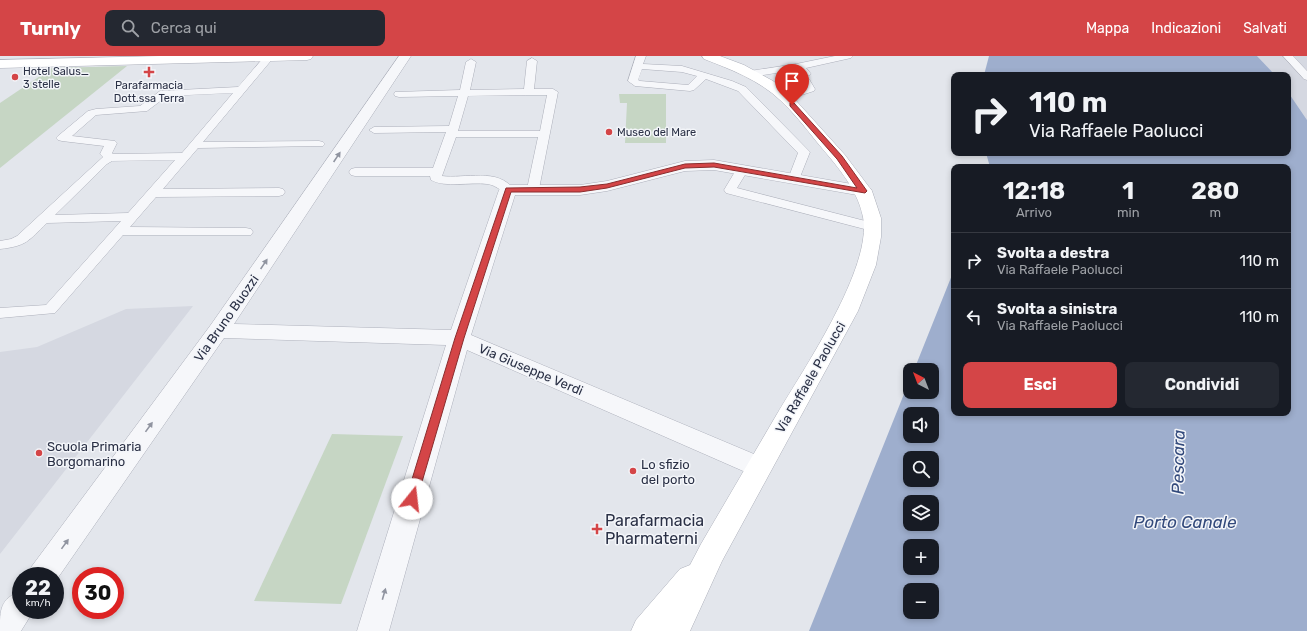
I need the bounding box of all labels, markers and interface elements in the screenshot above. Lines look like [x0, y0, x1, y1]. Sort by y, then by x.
search box [105, 10, 385, 46]
text: Turnly [20, 17, 81, 40]
icon: search [119, 17, 141, 39]
text: Cerca qui [151, 19, 217, 37]
text: Mappa [1086, 20, 1129, 37]
text: Indicazioni [1151, 20, 1221, 37]
text: Salvati [1243, 20, 1287, 37]
pin [775, 64, 809, 105]
place label: Hotel Salus_ 3 stelle [23, 65, 89, 91]
marker: Parafarmacia Dott.ssa Terra [144, 67, 154, 77]
icon: arrive [781, 70, 803, 92]
marker: Hotel Salus_ 3 stelle [10, 72, 20, 82]
place label: Parafarmacia Dott.ssa Terra [114, 79, 184, 105]
text: 110 m [1029, 86, 1107, 119]
icon: right [963, 88, 1015, 140]
text: Via Raffaele Paolucci [1029, 120, 1203, 142]
place label: Museo del Mare [617, 126, 696, 139]
marker: Museo del Mare [604, 127, 614, 137]
one-way arrow [333, 151, 341, 162]
text: 12:18 [1003, 177, 1065, 205]
text: 1 [1122, 177, 1134, 205]
text: 280 [1191, 177, 1239, 205]
text: Arrivo [1016, 205, 1052, 220]
text: min [1117, 205, 1140, 220]
text: m [1209, 205, 1221, 220]
text: Svolta a destra [997, 244, 1109, 262]
icon: right [963, 250, 985, 272]
text: 110 m [1240, 252, 1279, 270]
one-way arrow [260, 258, 267, 270]
text: Via Raffaele Paolucci [997, 262, 1123, 277]
street label: Via Bruno Buozzi [191, 272, 262, 364]
text: Svolta a sinistra [997, 300, 1117, 318]
icon: left [963, 306, 985, 328]
text: 110 m [1240, 308, 1279, 326]
text: Via Raffaele Paolucci [997, 318, 1123, 333]
street label: Via Raffaele Paolucci [772, 319, 848, 436]
street label: Via Giuseppe Verdi [476, 341, 585, 398]
button: Esci [963, 362, 1117, 408]
button: Condividi [1125, 362, 1279, 408]
north arrow [903, 363, 939, 399]
map controls [903, 363, 939, 619]
button: sound [903, 407, 939, 443]
one-way arrow [145, 422, 153, 433]
water label: Pescara [1167, 429, 1189, 495]
place label: Scuola Primaria Borgomarino [47, 439, 142, 470]
marker: Scuola Primaria Borgomarino [34, 448, 44, 458]
button: search [903, 451, 939, 487]
place label: Lo sfizio del porto [641, 457, 695, 487]
marker: Lo sfizio del porto [628, 466, 638, 476]
position arrow [391, 478, 433, 520]
button: layers [903, 495, 939, 531]
place label: Parafarmacia Pharmaterni [605, 511, 704, 548]
water label: Porto Canale [1134, 512, 1237, 532]
marker: Parafarmacia Pharmaterni [592, 524, 602, 534]
one-way arrow [61, 539, 69, 550]
button: + [903, 539, 939, 575]
speed limit sign: 30 [72, 567, 124, 619]
text: 22 [25, 576, 51, 600]
button: − [903, 583, 939, 619]
one-way arrow [381, 587, 387, 599]
text: km/h [26, 597, 50, 609]

